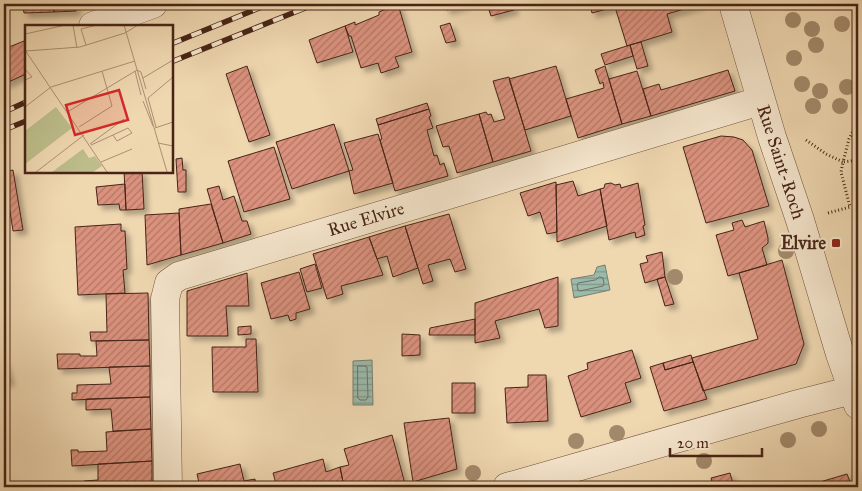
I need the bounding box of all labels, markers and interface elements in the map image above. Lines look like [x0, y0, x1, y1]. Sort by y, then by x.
inset map [25, 25, 172, 172]
street label: Rue Saint-Roch [752, 102, 810, 222]
street label: Rue Elvire [325, 197, 407, 241]
place label: Elvire [781, 232, 826, 254]
marker: Elvire [830, 237, 842, 249]
scale bar [670, 426, 762, 458]
text: 20 m [677, 434, 709, 452]

